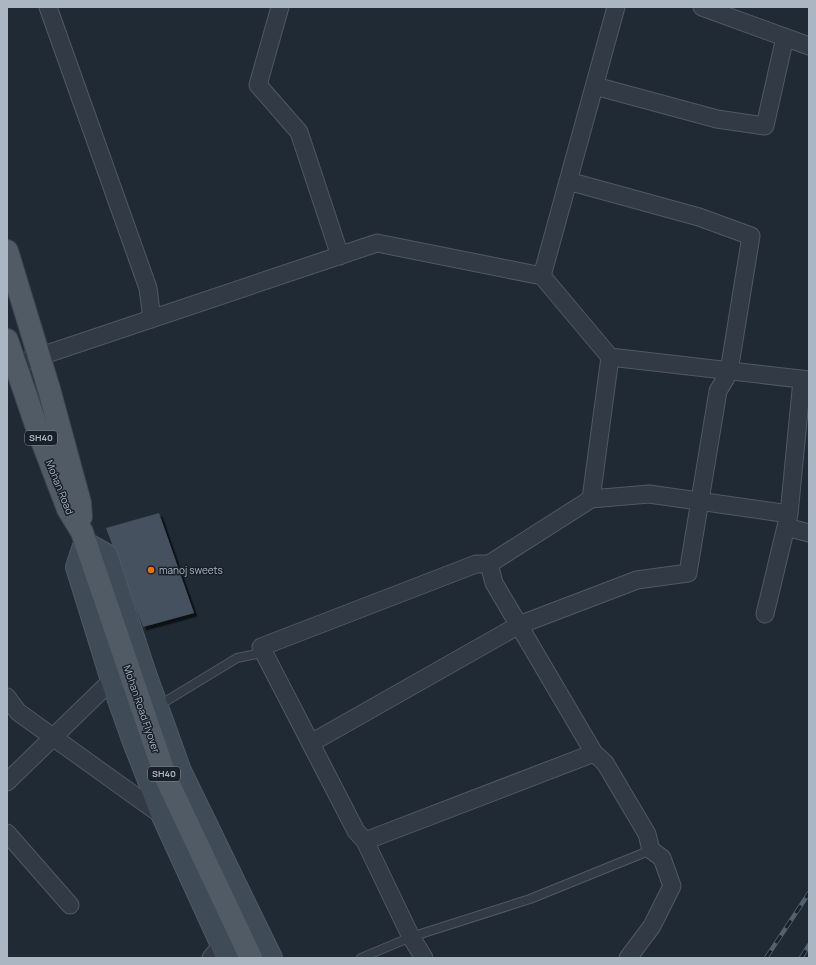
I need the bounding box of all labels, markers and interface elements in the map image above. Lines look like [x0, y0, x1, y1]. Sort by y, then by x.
road number: SH40 [25, 431, 57, 445]
street label: Mohan Road [43, 458, 77, 516]
place label: manoj sweets [159, 563, 223, 577]
marker: manoj sweets [146, 565, 156, 575]
street label: Mohan Road Flyover [120, 663, 164, 755]
road number: SH40 [148, 767, 180, 781]

